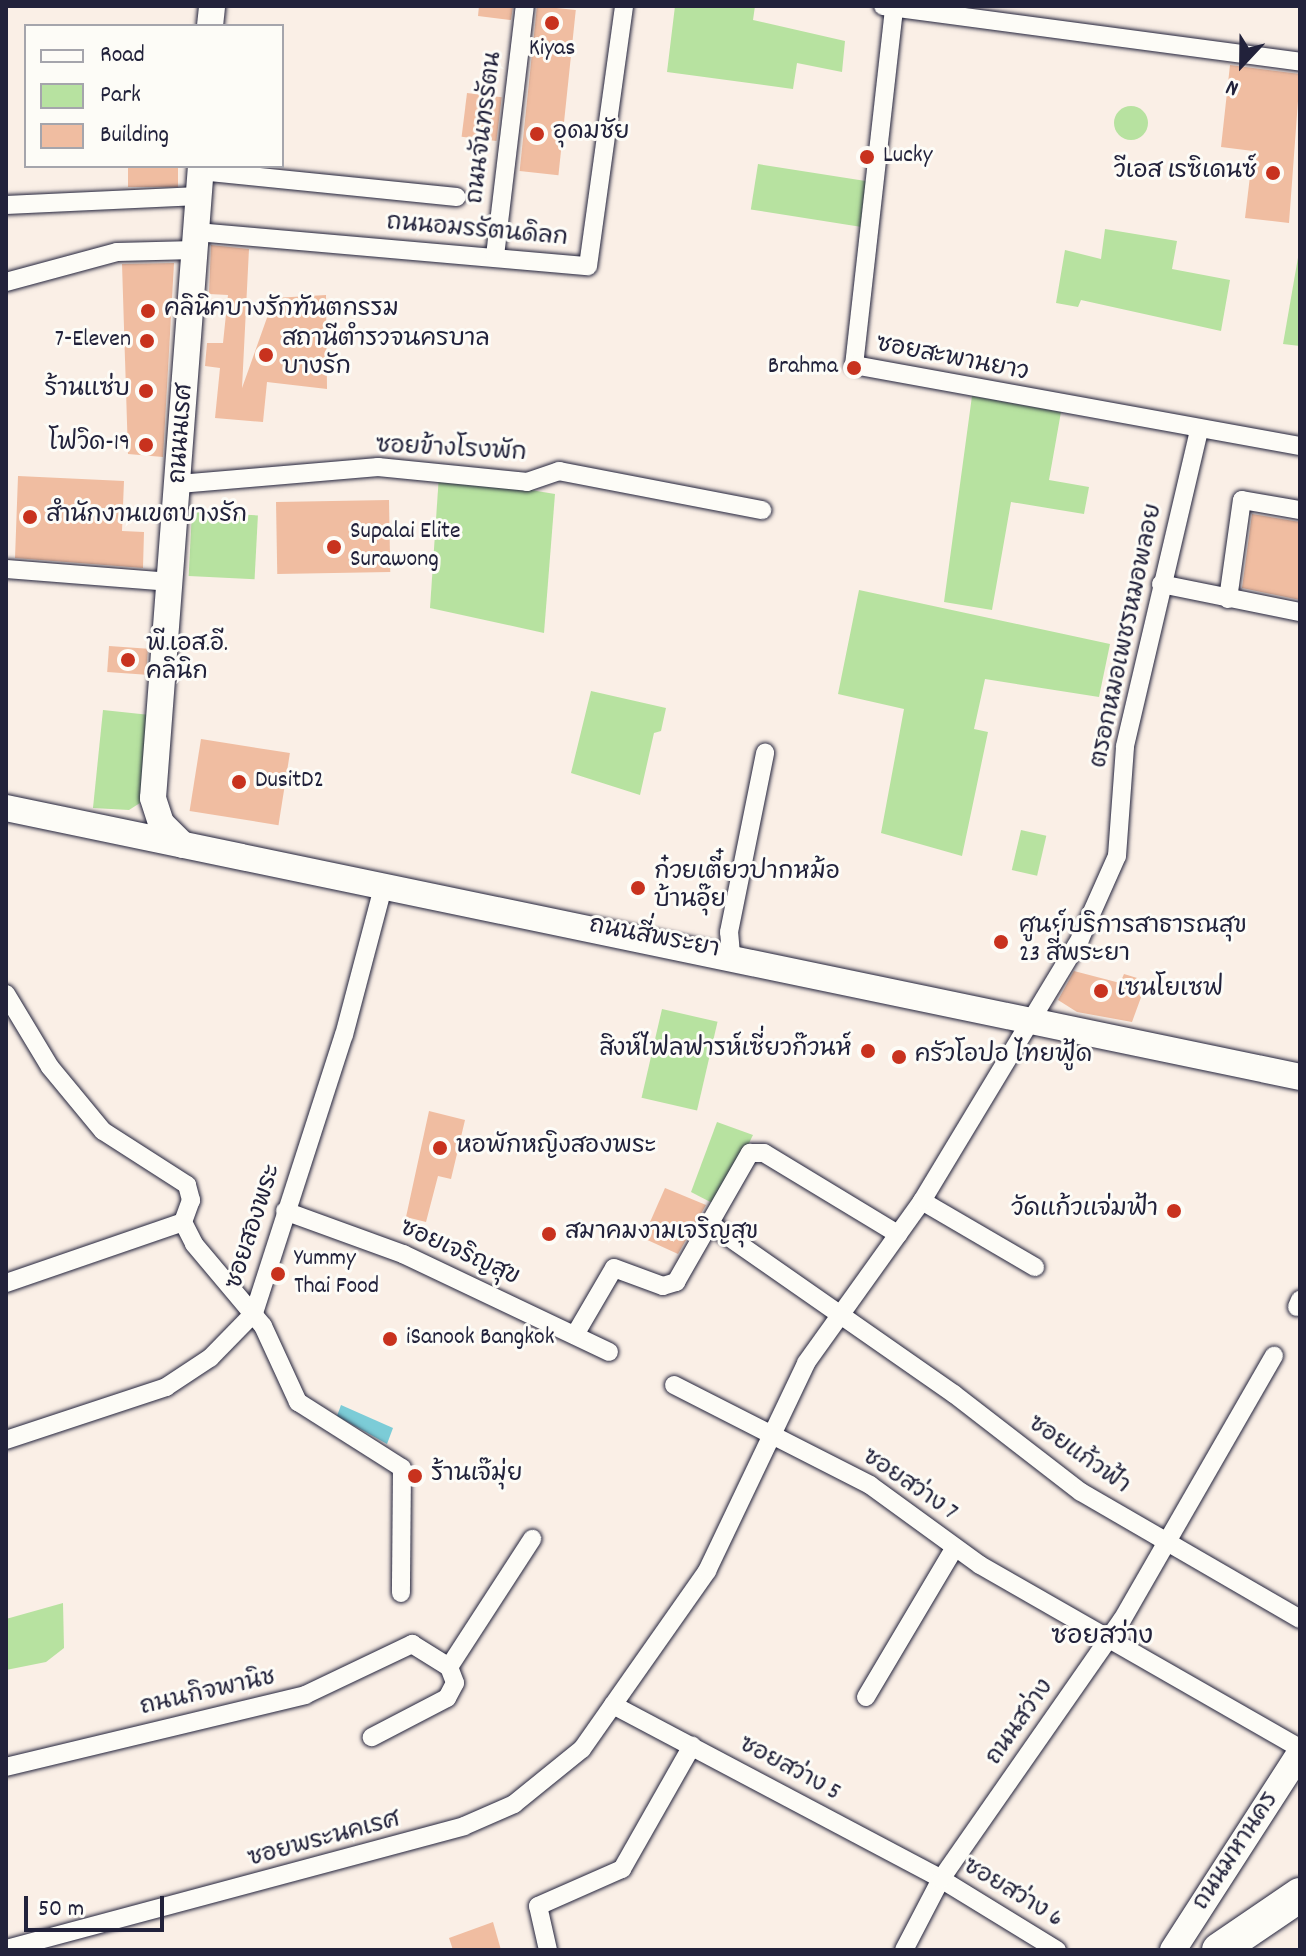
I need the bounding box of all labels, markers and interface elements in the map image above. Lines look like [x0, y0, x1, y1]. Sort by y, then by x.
marker: Kiyas [543, 14, 561, 32]
legend [24, 24, 284, 168]
north arrow [1202, 24, 1282, 104]
place label: Kiyas [529, 36, 575, 64]
text: Road [100, 39, 145, 73]
street label: ถนนจันทรรัตน [462, 50, 510, 206]
text: N [1222, 70, 1244, 103]
text: Park [100, 79, 141, 113]
text: Building [100, 119, 169, 153]
place label: อุดมชัย [553, 120, 630, 148]
marker: อุดมชัย [528, 125, 546, 143]
place label: Lucky [883, 143, 932, 171]
marker: Lucky [858, 148, 876, 166]
place label: วีเอส เรซิเดนซ์ [1114, 159, 1257, 187]
marker: วีเอส เรซิเดนซ์ [1264, 164, 1282, 182]
street label: ถนนอมรรัตนดิลก [385, 210, 569, 254]
place label: คลินิคบางรักทันตกรรม [164, 297, 399, 325]
marker: คลินิคบางรักทันตกรรม [139, 302, 157, 320]
place label: 7-Eleven [55, 327, 131, 355]
place label: สถานีตำรวจนครบาล บางรัก [282, 327, 490, 383]
street label: ซอยสะพานยาว [873, 331, 1031, 389]
marker: 7-Eleven [138, 332, 156, 350]
marker: สถานีตำรวจนครบาล บางรัก [257, 346, 275, 364]
place label: Brahma [768, 354, 838, 382]
marker: Brahma [845, 359, 863, 377]
place label: ร้านแซ่บ [45, 377, 130, 405]
marker: ร้านแซ่บ [137, 382, 155, 400]
street label: ถนนนเรศ [165, 383, 201, 485]
place label: โฟวิด-19 [48, 431, 130, 459]
street label: ซอยข้างโรงพัก [375, 433, 527, 469]
marker: โฟวิด-19 [137, 436, 155, 454]
street label: ตรอกหมอเพชรหมอพลอย [1086, 501, 1170, 771]
place label: สำนักงานเขตบางรัก [46, 503, 247, 531]
marker: สำนักงานเขตบางรัก [21, 508, 39, 526]
place label: Supalai Elite Surawong [350, 519, 461, 575]
marker: Supalai Elite Surawong [325, 538, 343, 556]
place label: พี.เอส.อี. คลินิก [146, 632, 228, 688]
marker: พี.เอส.อี. คลินิก [117, 649, 139, 671]
place label: DusitD2 [255, 768, 324, 796]
marker: DusitD2 [230, 773, 248, 791]
place label: ก๋วยเตี๋ยวปากหม้อ บ้านอุ๊ย [654, 860, 840, 916]
marker: ก๋วยเตี๋ยวปากหม้อ บ้านอุ๊ย [629, 879, 647, 897]
street label: ถนนสี่พระยา [586, 912, 722, 966]
place label: ศูนย์บริการสาธารณสุข 23 สี่พระยา [1019, 914, 1247, 970]
marker: ศูนย์บริการสาธารณสุข 23 สี่พระยา [990, 931, 1012, 953]
place label: เซนโยเซฟ [1117, 977, 1223, 1005]
marker: เซนโยเซฟ [1092, 982, 1110, 1000]
place label: สิงห์ไฟลฟารห์เซี่ยวก๊วนห์ [599, 1037, 852, 1065]
marker: สิงห์ไฟลฟารห์เซี่ยวก๊วนห์ [859, 1042, 877, 1060]
place label: ครัวโอปอ ไทยฟู้ด [915, 1043, 1092, 1071]
marker: ครัวโอปอ ไทยฟู้ด [890, 1048, 908, 1066]
place label: หอพักหญิงสองพระ [456, 1134, 656, 1162]
marker: หอพักหญิงสองพระ [431, 1139, 449, 1157]
street label: ซอยสองพระ [221, 1161, 289, 1293]
place label: วัดแก้วแจ่มฟ้า [1011, 1197, 1158, 1225]
marker: วัดแก้วแจ่มฟ้า [1165, 1202, 1183, 1220]
street label: ซอยเจริญสุข [395, 1215, 523, 1293]
place label: สมาคมงามเจริญสุข [565, 1220, 758, 1248]
marker: สมาคมงามเจริญสุข [540, 1225, 558, 1243]
place label: Yummy Thai Food [294, 1246, 379, 1302]
marker: Yummy Thai Food [269, 1265, 287, 1283]
place label: iSanook Bangkok [406, 1325, 555, 1353]
marker: iSanook Bangkok [381, 1330, 399, 1348]
street label: ซอยแก้วฟ้า [1021, 1410, 1135, 1502]
street label: ซอยสว่าง 7 [856, 1444, 962, 1528]
place label: ร้านเจ๊มุ่ย [431, 1462, 523, 1490]
marker: ร้านเจ๊มุ่ย [406, 1467, 424, 1485]
district label: ซอยสว่าง [1051, 1622, 1153, 1654]
street label: ถนนกิจพานิช [138, 1664, 278, 1724]
street label: ถนนสว่าง [981, 1675, 1061, 1771]
street label: ซอยสว่าง 5 [733, 1731, 845, 1809]
street label: ถนนมหานคร [1188, 1787, 1286, 1917]
street label: ซอยพระนคเรศ [245, 1807, 403, 1875]
street label: ซอยสว่าง 6 [957, 1853, 1067, 1935]
scale bar [28, 1880, 168, 1930]
text: 50 m [38, 1893, 84, 1927]

